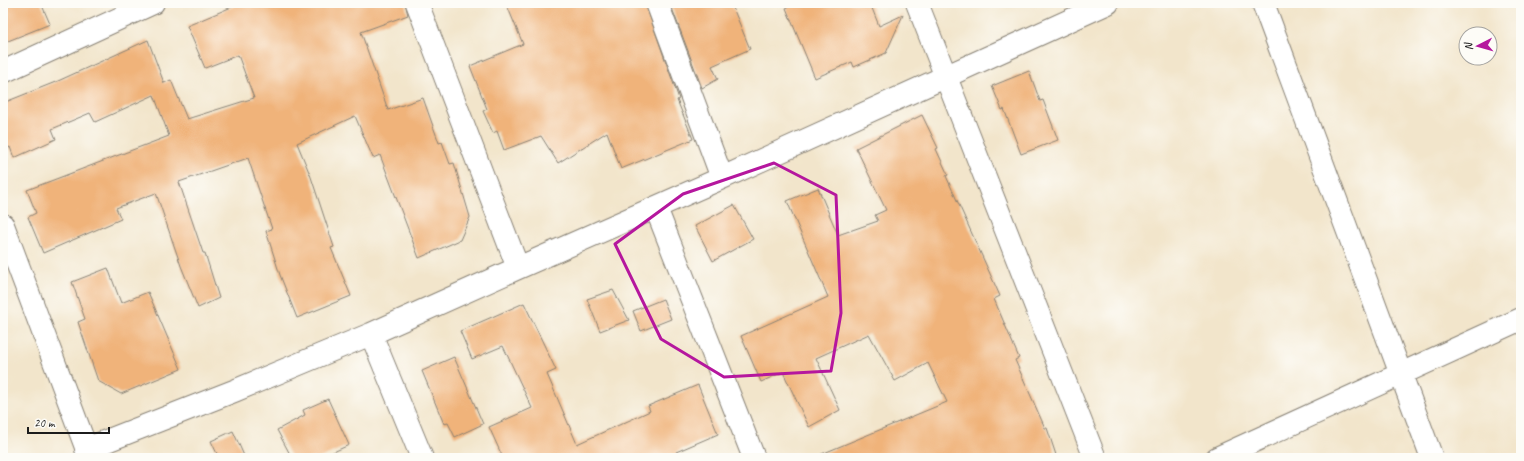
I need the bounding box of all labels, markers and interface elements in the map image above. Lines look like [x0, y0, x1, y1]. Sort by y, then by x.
north arrow [1458, 26, 1498, 66]
text: N [1461, 41, 1475, 51]
scale bar [28, 409, 109, 435]
text: 20 m [34, 415, 56, 431]

